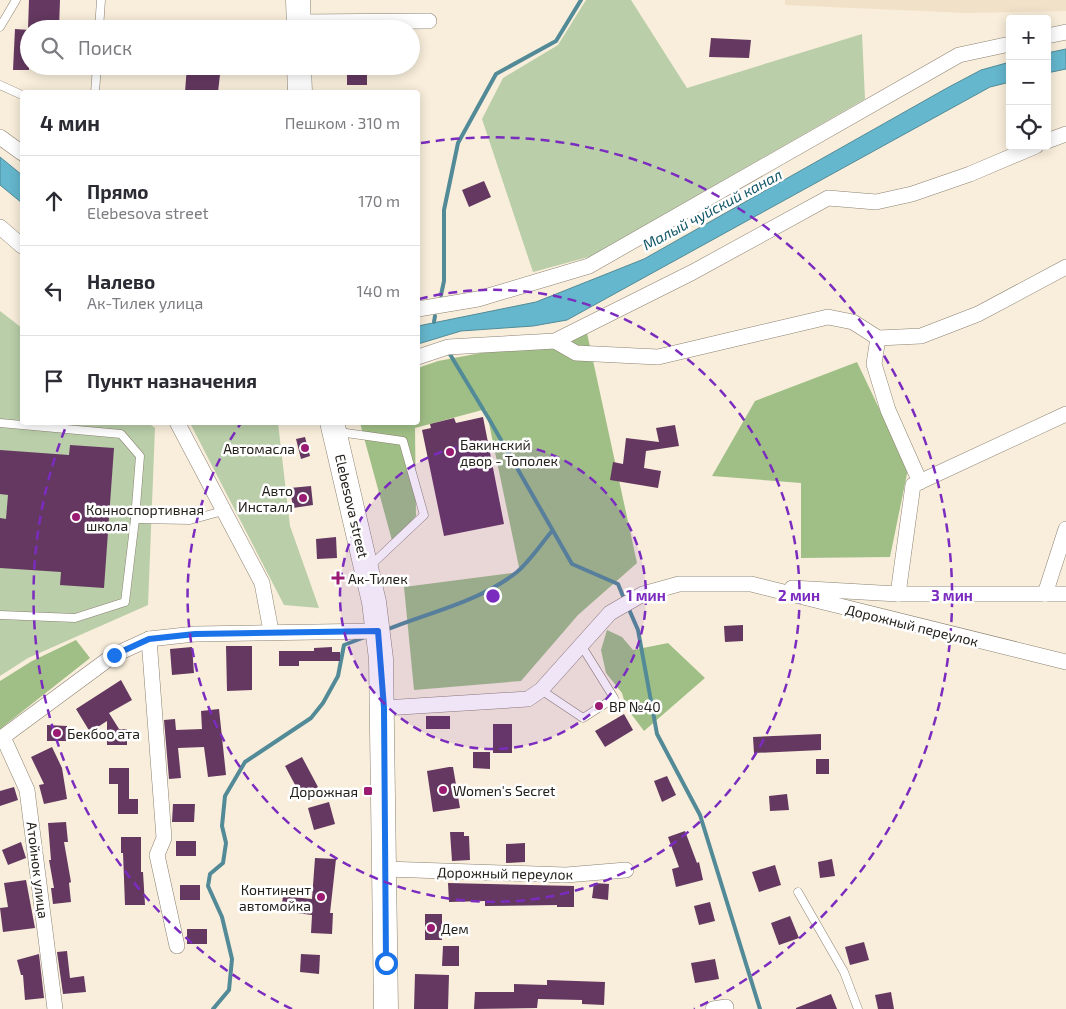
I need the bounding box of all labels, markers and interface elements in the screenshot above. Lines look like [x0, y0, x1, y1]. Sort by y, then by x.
map controls [1006, 15, 1051, 150]
button: + [1006, 15, 1051, 60]
search box [20, 20, 420, 75]
icon: search [38, 34, 66, 62]
text: Поиск [78, 36, 132, 59]
button: − [1006, 60, 1051, 105]
button: locate [1006, 105, 1051, 150]
text: 4 мин [40, 110, 100, 135]
text: Пешком · 310 m [285, 113, 400, 132]
water label: Малый чуйский канал [639, 165, 785, 253]
text: Прямо [87, 180, 149, 203]
icon: ahead [40, 187, 68, 215]
text: 170 m [358, 191, 400, 210]
text: Elebesova street [87, 203, 209, 222]
text: Налево [87, 270, 155, 293]
icon: left [40, 277, 68, 305]
text: 140 m [357, 281, 400, 300]
text: Ак-Тилек улица [87, 293, 203, 312]
icon: arrive [40, 367, 68, 395]
text: Пункт назначения [87, 369, 257, 392]
place label: Бакинский двор - Тополек [460, 436, 559, 469]
place label: Автомасла [223, 440, 295, 457]
marker: Автомасла [299, 442, 311, 454]
marker: Бакинский двор - Тополек [444, 446, 456, 458]
street label: Elebesova street [332, 452, 372, 560]
place label: Авто Инсталл [238, 482, 293, 515]
marker: Авто Инсталл [297, 492, 309, 504]
place label: Конноспортивная школа [86, 501, 204, 534]
marker: Конноспортивная школа [70, 511, 82, 523]
place label: Ак-Тилек [348, 570, 408, 587]
marker: Ак-Тилек [332, 572, 344, 584]
text: 1 мин [626, 586, 666, 604]
text: 2 мин [778, 586, 820, 604]
text: 3 мин [931, 586, 973, 604]
centre of rings [484, 587, 502, 605]
street label: Дорожный переулок [844, 600, 981, 650]
route end [103, 644, 126, 667]
place label: BP №40 [609, 698, 661, 715]
marker: BP №40 [593, 700, 605, 712]
place label: Бекбоо ата [67, 725, 140, 742]
marker: Бекбоо ата [51, 727, 63, 739]
place label: Women's Secret [453, 782, 555, 799]
place label: Дорожная [290, 783, 358, 800]
marker: Women's Secret [437, 784, 449, 796]
marker: Дорожная [362, 785, 374, 797]
street label: Атойнок улица [24, 821, 52, 919]
street label: Дорожный переулок [437, 863, 574, 883]
place label: Континент автомойка [239, 881, 311, 914]
marker: Континент автомойка [315, 891, 327, 903]
place label: Дем [441, 920, 469, 937]
marker: Дем [425, 922, 437, 934]
route start [375, 952, 398, 975]

